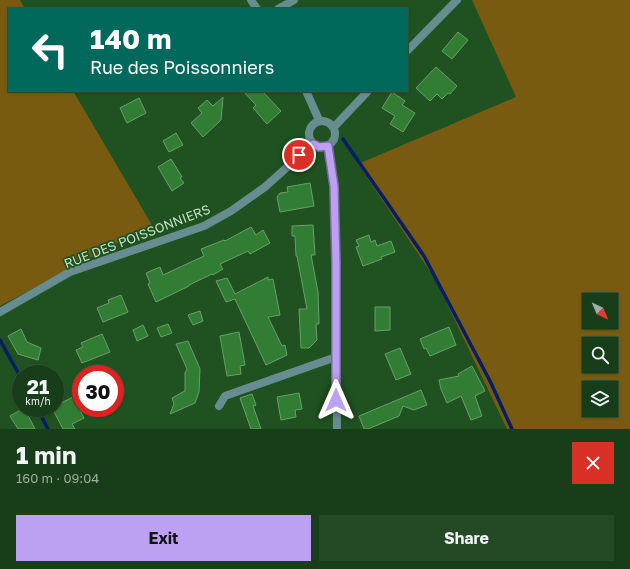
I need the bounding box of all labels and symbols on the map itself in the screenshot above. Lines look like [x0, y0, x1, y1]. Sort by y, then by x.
pin [282, 138, 316, 172]
street label: RUE DES POISSONNIERS [62, 201, 212, 271]
north arrow [582, 293, 618, 329]
speed limit sign: 30 [72, 365, 124, 417]
position arrow [315, 379, 357, 421]

